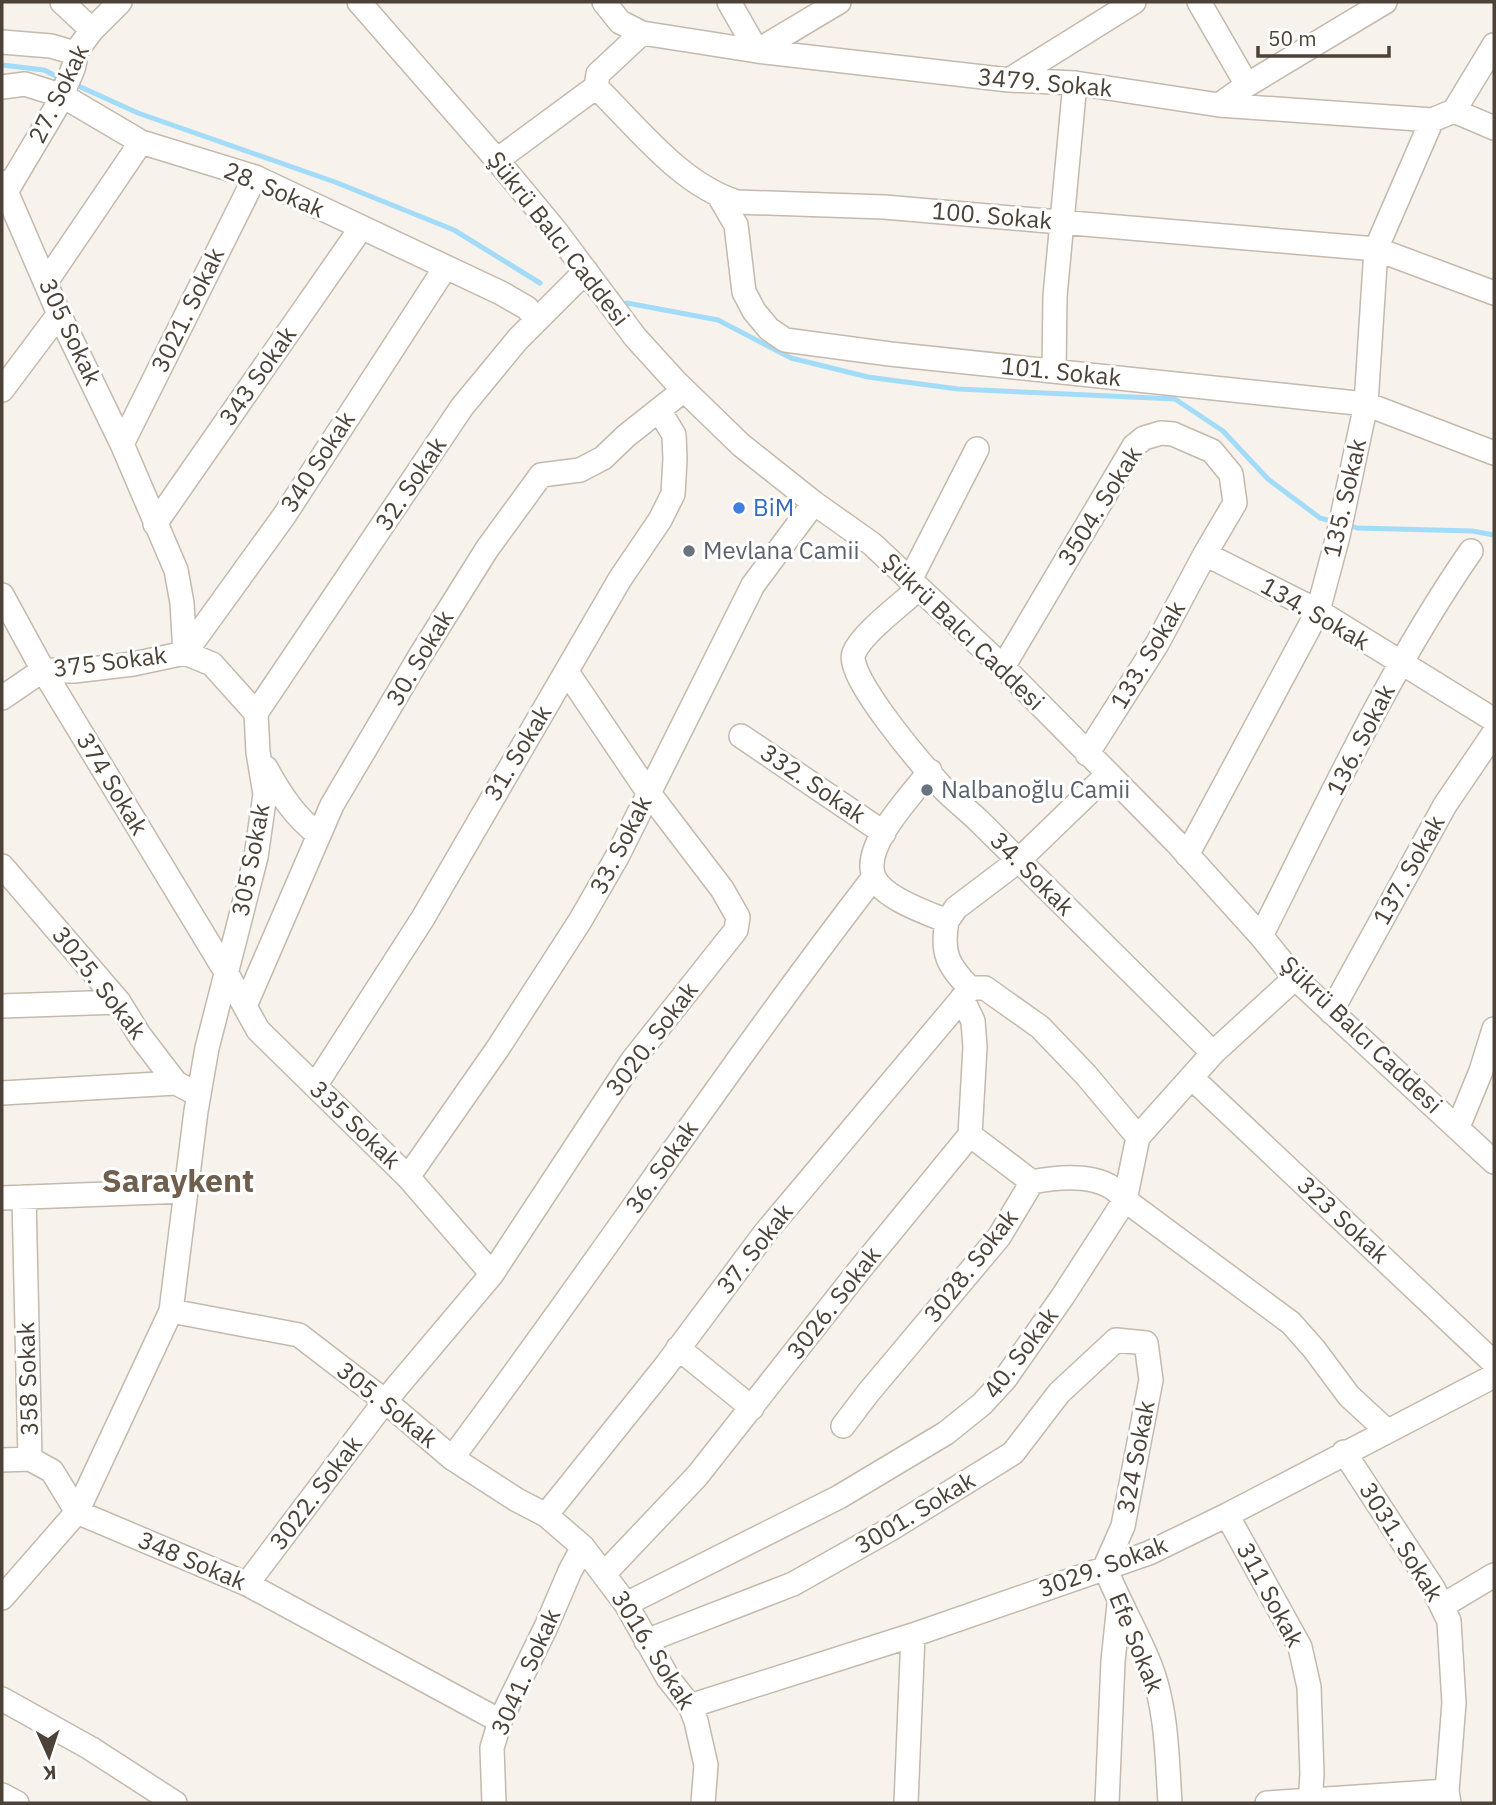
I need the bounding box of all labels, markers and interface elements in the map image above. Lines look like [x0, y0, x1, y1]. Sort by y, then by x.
scale bar [1258, 14, 1389, 58]
text: 50 m [1268, 24, 1317, 52]
street label: 27. Sokak [20, 38, 96, 148]
street label: 3479. Sokak [976, 60, 1114, 104]
street label: Şükrü Balcı Caddesi [480, 144, 637, 332]
street label: 28. Sokak [219, 154, 330, 225]
street label: 100. Sokak [931, 194, 1054, 236]
street label: 3021. Sokak [143, 241, 231, 377]
street label: 305 Sokak [32, 273, 110, 390]
street label: 343 Sokak [211, 319, 303, 431]
street label: 101. Sokak [999, 349, 1123, 393]
street label: 340 Sokak [273, 405, 362, 518]
street label: 32. Sokak [367, 430, 453, 536]
street label: 135. Sokak [1315, 435, 1373, 560]
street label: 3504. Sokak [1050, 439, 1149, 571]
place label: BiM [753, 491, 794, 523]
marker: BiM [731, 500, 747, 516]
place label: Mevlana Camii [703, 534, 859, 566]
marker: Mevlana Camii [681, 543, 697, 559]
street label: Şükrü Balcı Caddesi [876, 546, 1052, 717]
street label: 134. Sokak [1255, 569, 1376, 657]
street label: 133. Sokak [1102, 594, 1192, 714]
street label: 30. Sokak [378, 603, 460, 711]
street label: 375 Sokak [51, 638, 169, 684]
street label: 136. Sokak [1318, 678, 1402, 801]
street label: 31. Sokak [476, 698, 558, 806]
street label: 374 Sokak [70, 726, 156, 841]
street label: 332. Sokak [755, 736, 873, 830]
place label: Nalbanoğlu Camii [941, 773, 1130, 805]
marker: Nalbanoğlu Camii [919, 782, 935, 798]
street label: 33. Sokak [582, 790, 659, 899]
street label: 305 Sokak [223, 800, 277, 919]
street label: 137. Sokak [1365, 809, 1452, 930]
street label: 34. Sokak [984, 824, 1082, 922]
street label: 3025. Sokak [46, 919, 154, 1046]
street label: Şükrü Balcı Caddesi [1274, 949, 1450, 1120]
street label: 3020. Sokak [598, 975, 705, 1102]
street label: 335 Sokak [303, 1073, 408, 1176]
street label: 36. Sokak [618, 1113, 705, 1219]
district label: Saraykent [102, 1159, 254, 1201]
street label: 323 Sokak [1291, 1169, 1397, 1270]
street label: 37. Sokak [709, 1196, 800, 1300]
street label: 3028. Sokak [916, 1202, 1025, 1328]
street label: 3026. Sokak [779, 1239, 888, 1365]
street label: 40. Sokak [975, 1300, 1065, 1405]
street label: 358 Sokak [9, 1321, 45, 1437]
street label: 305. Sokak [331, 1354, 445, 1455]
street label: 324 Sokak [1108, 1397, 1162, 1516]
street label: 3022. Sokak [262, 1429, 369, 1556]
street label: 3001. Sokak [848, 1463, 981, 1561]
street label: 3031. Sokak [1352, 1476, 1451, 1608]
street label: 348 Sokak [134, 1523, 252, 1597]
street label: 3029. Sokak [1034, 1528, 1172, 1604]
street label: 311 Sokak [1230, 1537, 1312, 1653]
street label: 3016. Sokak [604, 1584, 703, 1716]
street label: Efe Sokak [1102, 1588, 1172, 1698]
street label: 3041. Sokak [483, 1603, 567, 1740]
north arrow [14, 1721, 84, 1791]
text: K [43, 1761, 57, 1785]

